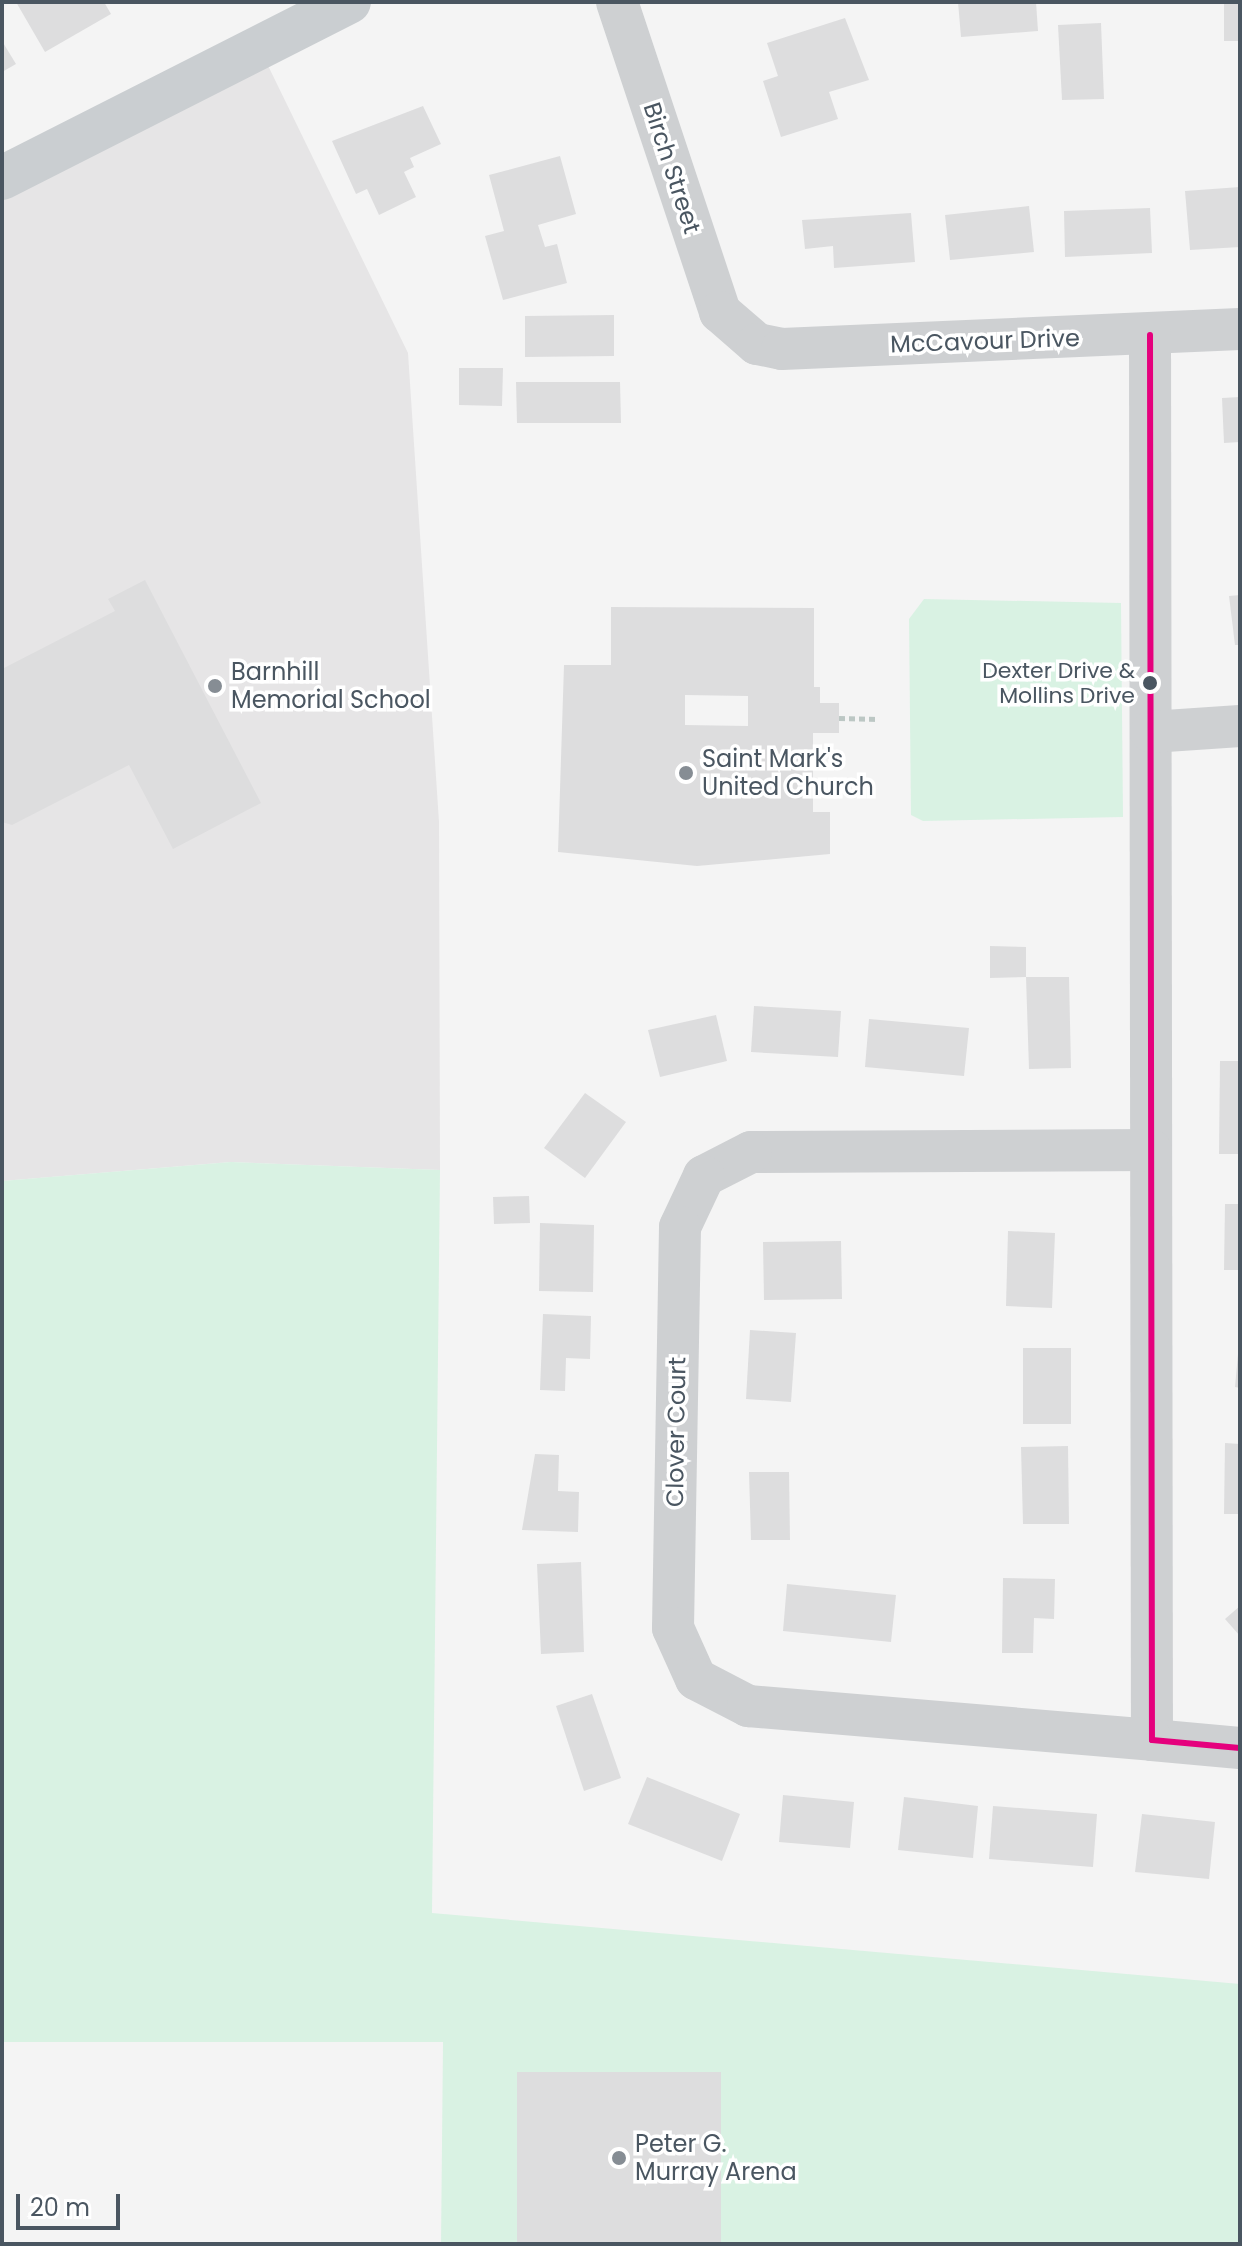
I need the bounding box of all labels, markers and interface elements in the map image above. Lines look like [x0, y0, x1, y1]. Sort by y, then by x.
street label: Birch Street [637, 99, 707, 237]
street label: McCavour Drive [890, 323, 1080, 359]
place label: Dexter Drive & Mollins Drive [982, 657, 1135, 708]
place label: Barnhill Memorial School [231, 658, 431, 714]
marker: Dexter Drive & Mollins Drive [1142, 675, 1158, 691]
marker: Barnhill Memorial School [206, 677, 224, 695]
place label: Saint Mark's United Church [702, 745, 874, 801]
marker: Saint Mark's United Church [677, 764, 695, 782]
street label: Clover Court [660, 1357, 692, 1507]
place label: Peter G. Murray Arena [635, 2130, 797, 2186]
marker: Peter G. Murray Arena [610, 2149, 628, 2167]
scale bar [20, 2178, 124, 2228]
text: 20 m [30, 2191, 90, 2224]

